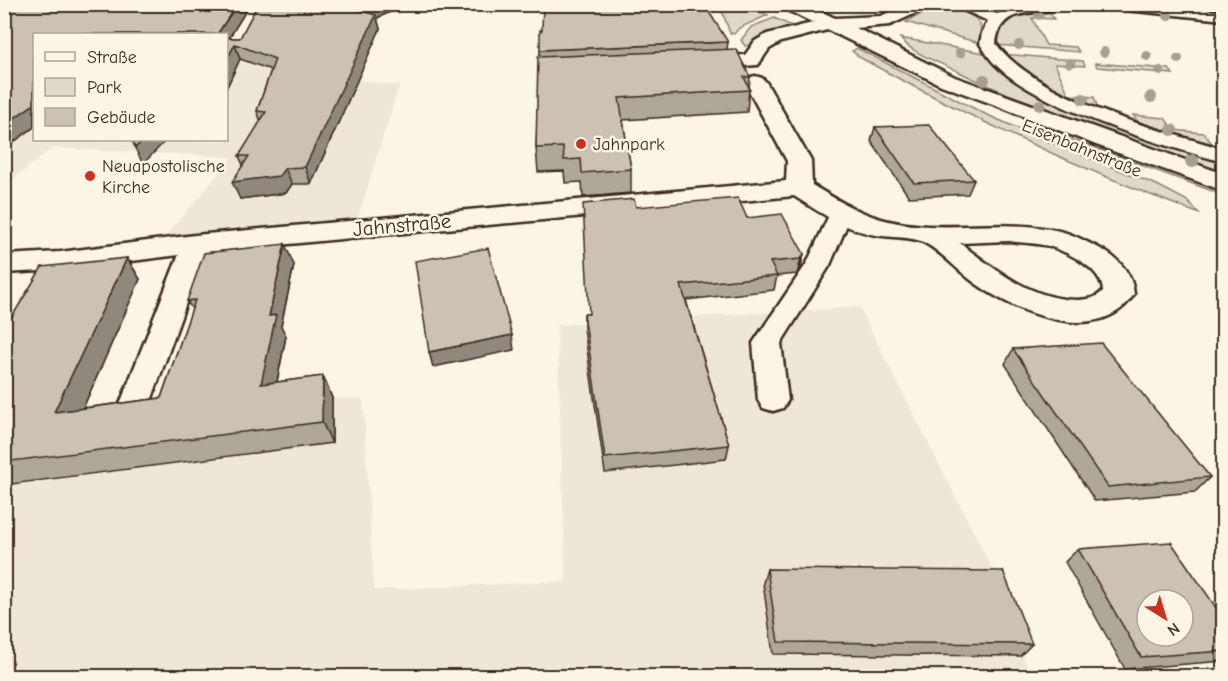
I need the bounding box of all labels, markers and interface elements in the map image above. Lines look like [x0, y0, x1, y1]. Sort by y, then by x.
legend [33, 33, 228, 141]
text: Straße [87, 47, 137, 68]
text: Park [87, 77, 122, 98]
text: Gebäude [87, 107, 156, 128]
street label: Eisenbahnstraße [1019, 115, 1145, 182]
place label: Jahnpark [593, 134, 665, 155]
marker: Jahnpark [574, 137, 588, 151]
place label: Neuapostolische Kirche [102, 156, 225, 198]
marker: Neuapostolische Kirche [83, 169, 97, 183]
street label: Jahnstraße [352, 209, 452, 241]
north arrow [1135, 588, 1195, 648]
text: N [1164, 619, 1183, 640]

